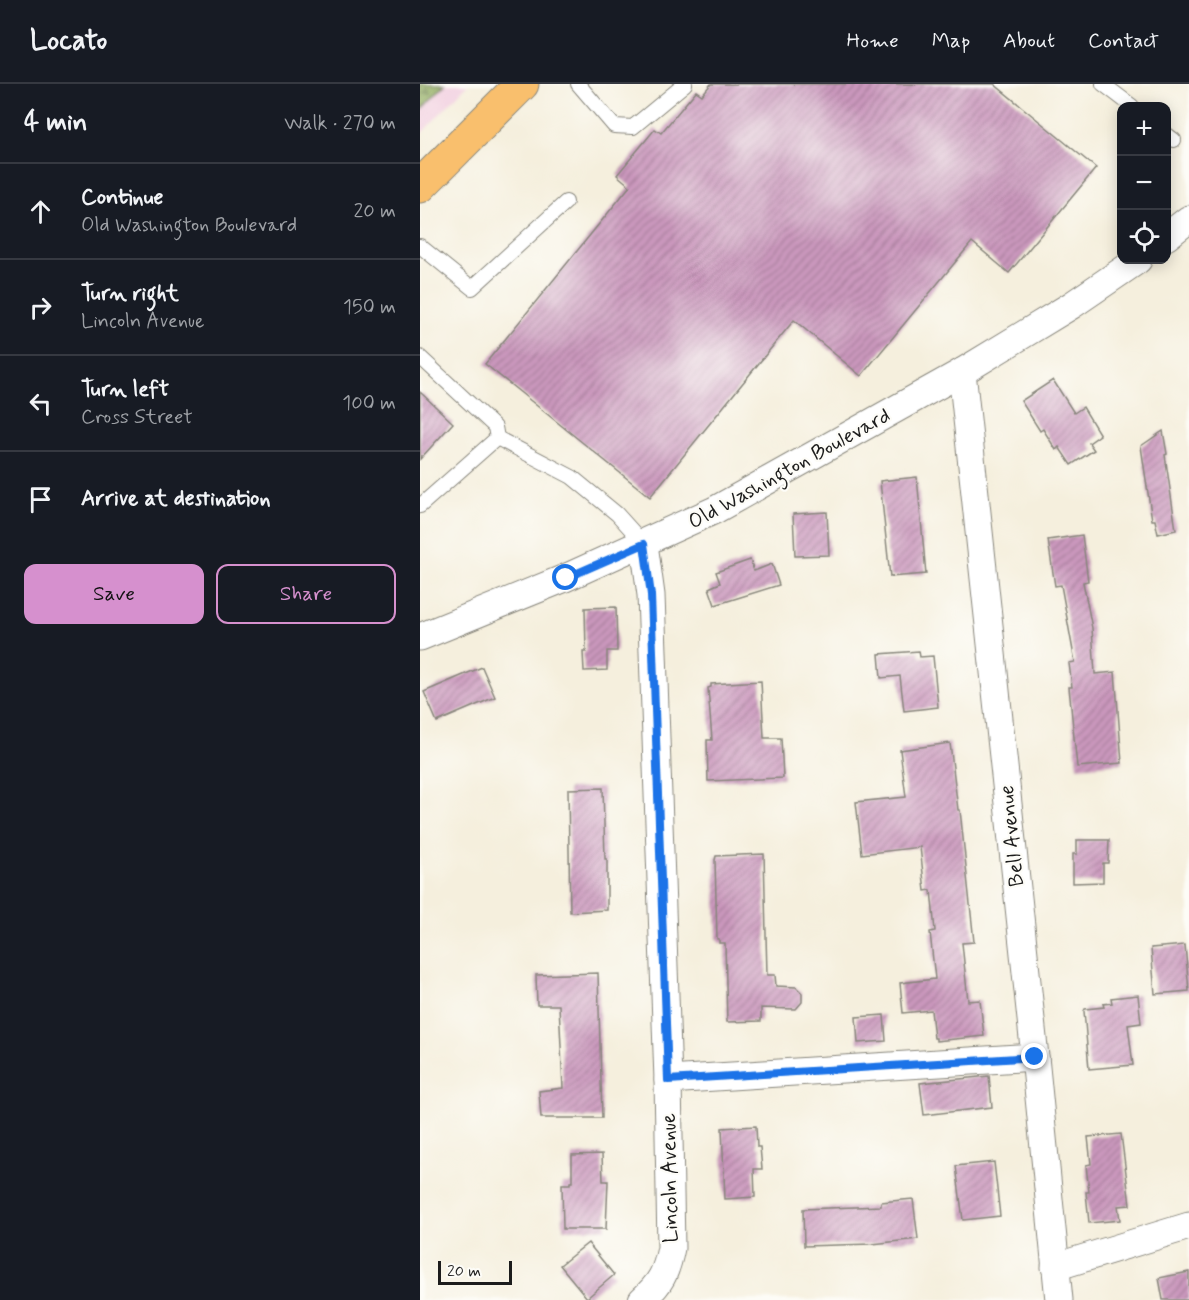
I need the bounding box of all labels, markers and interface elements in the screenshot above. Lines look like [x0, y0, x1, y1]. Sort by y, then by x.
text: Locato [30, 23, 107, 60]
text: Home [847, 27, 899, 55]
text: Map [932, 27, 970, 55]
text: About [1003, 27, 1055, 55]
text: Contact [1088, 27, 1159, 55]
map controls [1117, 102, 1171, 264]
button: + [1117, 102, 1171, 156]
text: 4 min [24, 106, 87, 140]
text: Walk · 270 m [284, 110, 396, 137]
button: − [1117, 156, 1171, 210]
text: Continue [81, 184, 163, 212]
icon: ahead [24, 195, 57, 228]
text: 20 m [353, 198, 396, 225]
button: locate [1117, 210, 1171, 264]
text: Old Washington Boulevard [81, 212, 297, 239]
text: Turn right [81, 280, 179, 308]
icon: right [24, 291, 57, 324]
text: 150 m [343, 294, 396, 321]
text: Lincoln Avenue [81, 308, 204, 335]
text: Turn left [81, 376, 169, 404]
icon: left [24, 387, 57, 420]
text: 100 m [342, 390, 396, 417]
street label: Old Washington Boulevard [683, 402, 897, 538]
text: Cross Street [81, 404, 193, 431]
icon: arrive [24, 483, 57, 516]
text: Arrive at destination [81, 485, 271, 513]
button: Save [24, 564, 204, 624]
button: Share [216, 564, 396, 624]
route start [552, 564, 578, 590]
street label: Bell Avenue [993, 784, 1031, 888]
route end [1021, 1043, 1047, 1069]
street label: Lincoln Avenue [655, 1113, 685, 1243]
scale bar [438, 1258, 512, 1286]
text: 20 m [447, 1261, 481, 1282]

